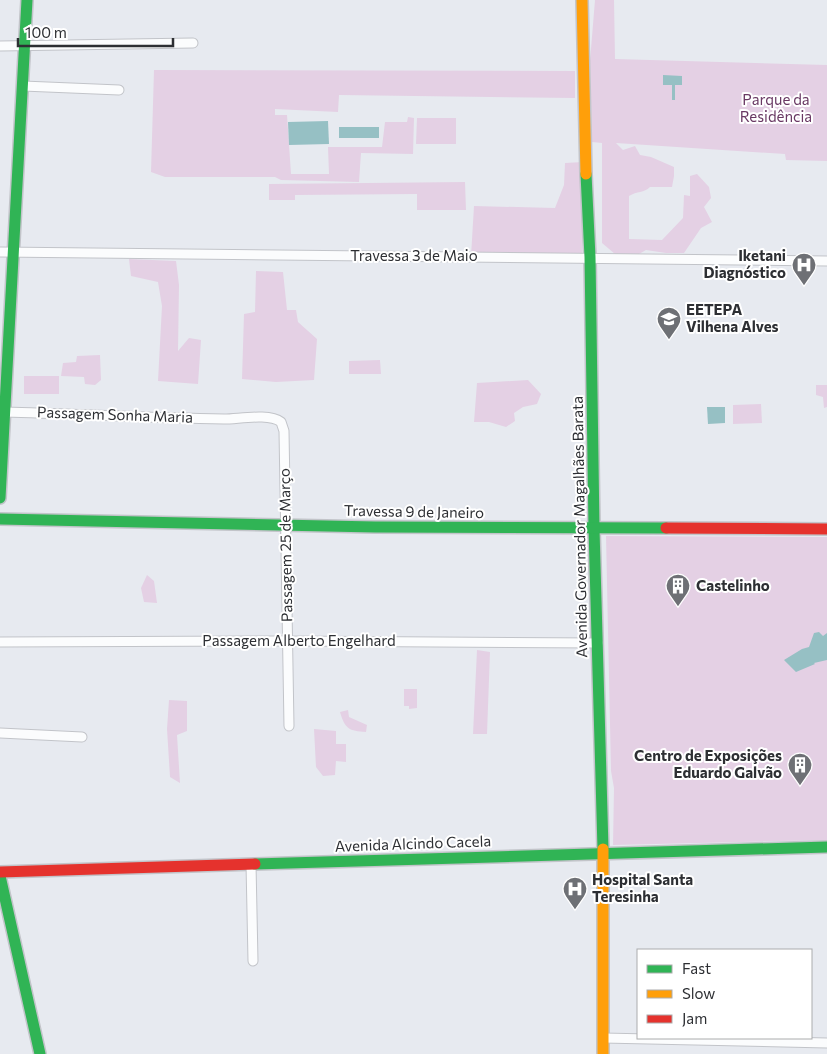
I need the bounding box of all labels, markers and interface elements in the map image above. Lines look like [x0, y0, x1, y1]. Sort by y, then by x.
scale bar [18, 15, 172, 47]
text: 100 m [25, 23, 67, 41]
park label: Parque da Residência [740, 90, 812, 125]
street label: Travessa 3 de Maio [350, 246, 478, 264]
place label: Iketani Diagnóstico [704, 246, 786, 281]
hospital icon: Iketani Diagnóstico [791, 252, 817, 286]
place label: EETEPA Vilhena Alves [686, 300, 779, 335]
school or university icon: EETEPA Vilhena Alves [656, 306, 682, 340]
street label: Avenida Governador Magalhães Barata [568, 396, 590, 658]
street label: Passagem Sonha Maria [37, 402, 193, 426]
street label: Passagem 25 de Março [275, 468, 295, 622]
street label: Travessa 9 de Janeiro [344, 501, 484, 521]
building icon: Castelinho [665, 573, 691, 607]
place label: Castelinho [696, 576, 770, 594]
street label: Passagem Alberto Engelhard [202, 631, 396, 649]
place label: Centro de Exposições Eduardo Galvão [634, 746, 782, 781]
building icon: Centro de Exposições Eduardo Galvão [787, 752, 813, 786]
street label: Avenida Alcindo Cacela [334, 831, 492, 855]
place label: Hospital Santa Teresinha [592, 870, 693, 905]
hospital icon: Hospital Santa Teresinha [562, 876, 588, 910]
legend [637, 949, 812, 1039]
text: Fast [682, 959, 711, 977]
text: Slow [682, 984, 715, 1002]
text: Jam [682, 1009, 707, 1027]

